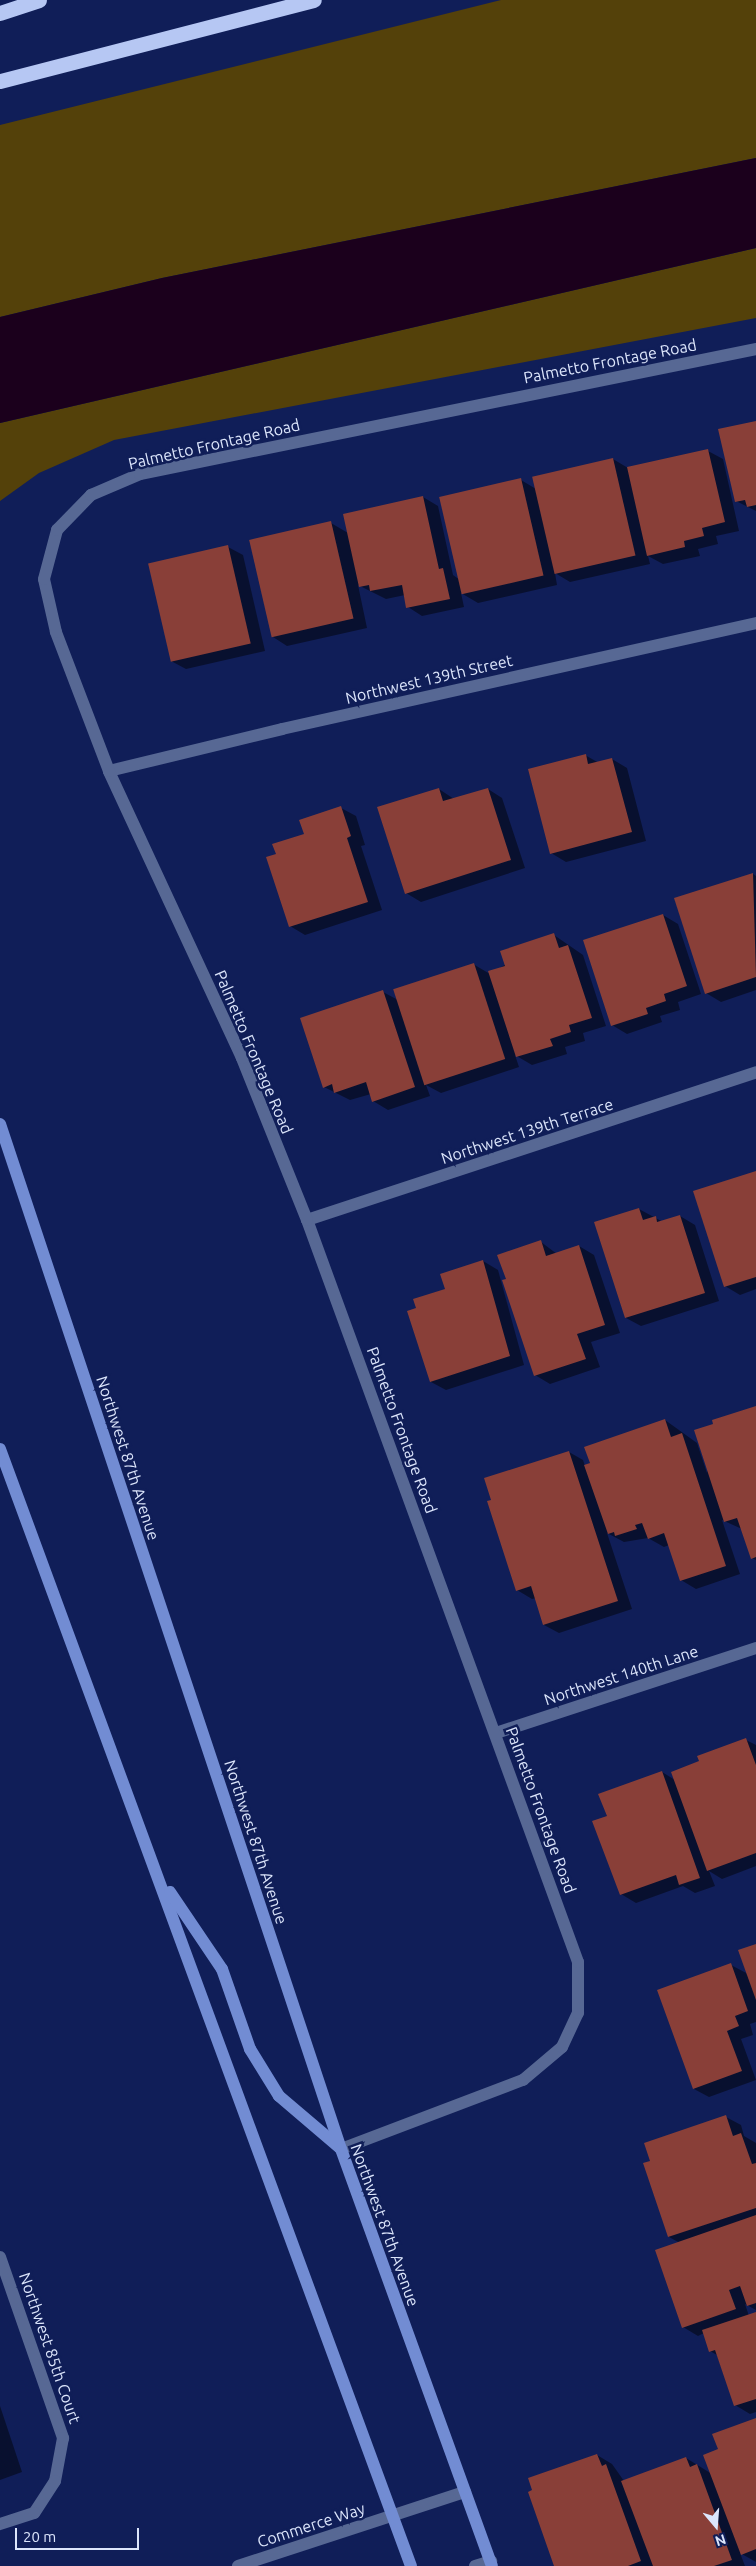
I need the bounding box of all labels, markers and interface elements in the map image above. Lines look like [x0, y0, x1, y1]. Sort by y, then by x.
street label: Palmetto Frontage Road [522, 335, 698, 387]
street label: Palmetto Frontage Road [126, 415, 302, 473]
street label: Northwest 139th Street [343, 650, 515, 708]
street label: Palmetto Frontage Road [211, 967, 297, 1137]
street label: Northwest 139th Terrace [438, 1094, 616, 1168]
street label: Palmetto Frontage Road [363, 1344, 441, 1516]
street label: Northwest 87th Avenue [92, 1374, 164, 1542]
street label: Northwest 140th Lane [542, 1641, 700, 1709]
street label: Palmetto Frontage Road [502, 1724, 580, 1896]
street label: Northwest 87th Avenue [220, 1758, 292, 1926]
street label: Northwest 87th Avenue [347, 2141, 423, 2309]
street label: Northwest 85th Court [15, 2270, 85, 2426]
street label: Commerce Way [255, 2499, 367, 2551]
north arrow [691, 2501, 741, 2551]
scale bar [18, 2518, 141, 2550]
text: 20 m [23, 2528, 56, 2545]
text: N [713, 2531, 728, 2549]

